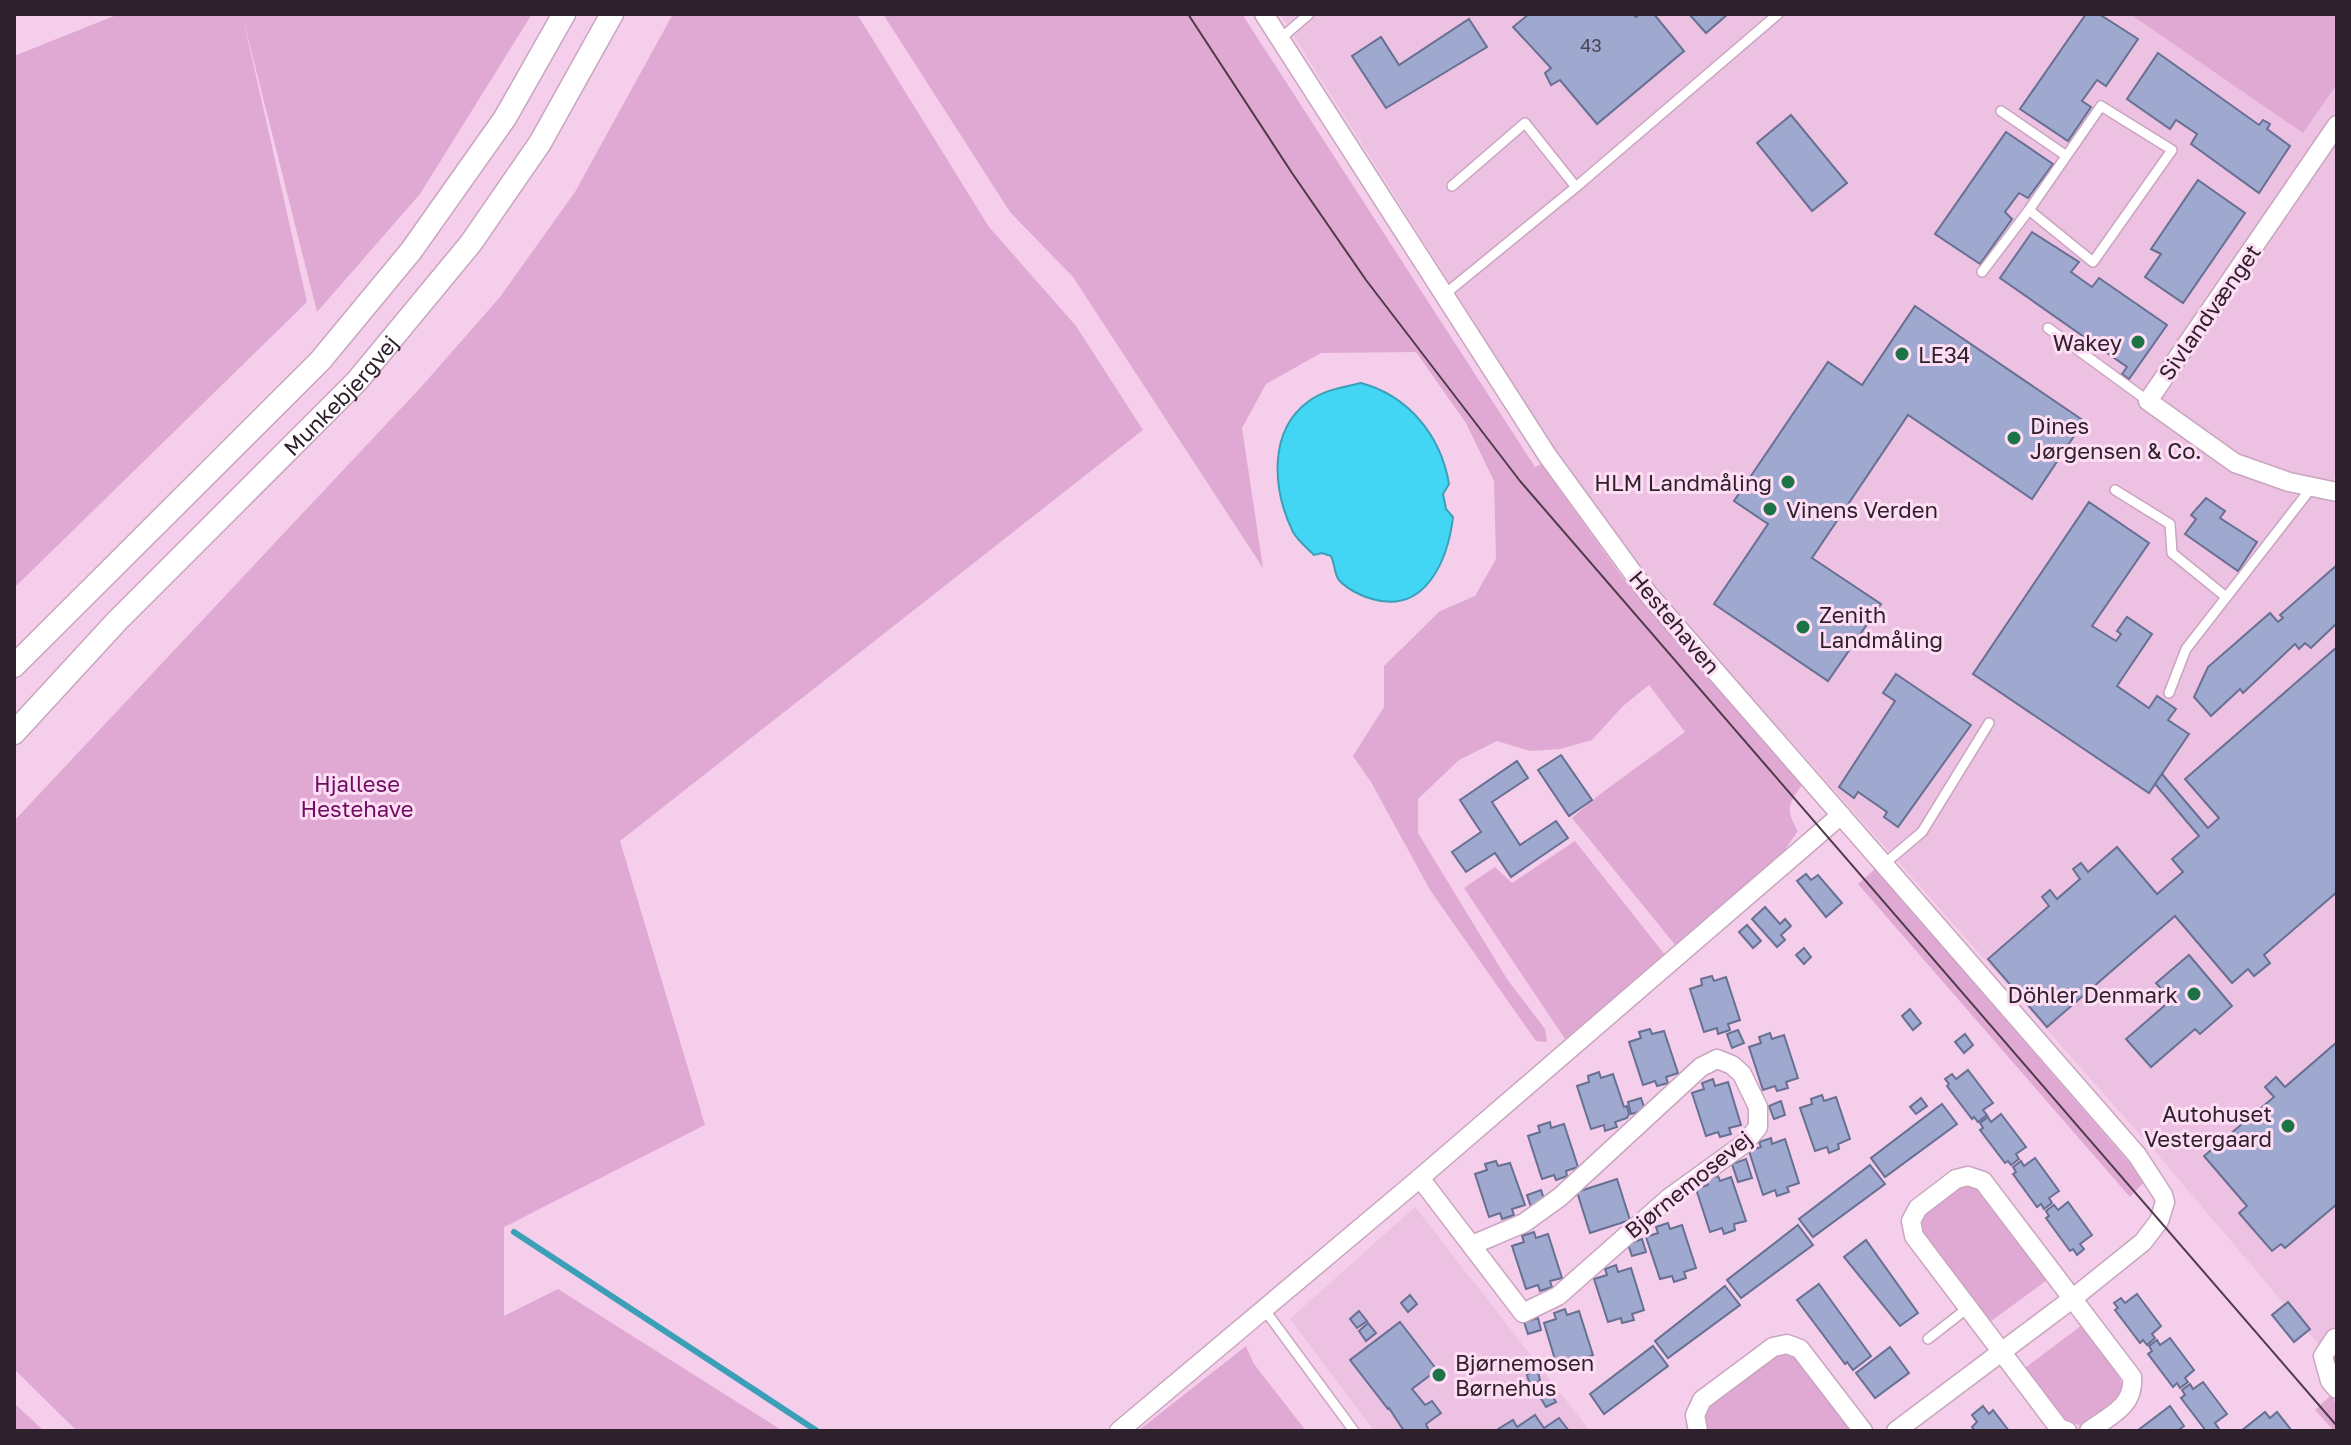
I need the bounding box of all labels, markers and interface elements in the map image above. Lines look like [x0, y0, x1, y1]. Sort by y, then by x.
house number: 43 [1580, 34, 1602, 56]
street label: Sivlandvænget [2152, 239, 2266, 385]
street label: Munkebjergvej [277, 329, 403, 461]
place label: Wakey [2053, 329, 2122, 356]
marker: Wakey [2129, 333, 2147, 351]
place label: LE34 [1918, 341, 1970, 368]
marker: LE34 [1893, 345, 1911, 363]
place label: Dines Jørgensen & Co. [2030, 412, 2202, 464]
marker: Dines Jørgensen & Co. [2005, 429, 2023, 447]
place label: HLM Landmåling [1594, 469, 1772, 496]
marker: HLM Landmåling [1779, 473, 1797, 491]
place label: Vinens Verden [1786, 496, 1938, 523]
marker: Vinens Verden [1761, 500, 1779, 518]
street label: Hestehaven [1624, 565, 1726, 679]
place label: Zenith Landmåling [1819, 601, 1943, 653]
marker: Zenith Landmåling [1794, 618, 1812, 636]
park label: Hjallese Hestehave [301, 770, 413, 822]
place label: Döhler Denmark [2008, 981, 2178, 1008]
marker: Döhler Denmark [2185, 985, 2203, 1003]
place label: Autohuset Vestergaard [2144, 1100, 2272, 1152]
marker: Autohuset Vestergaard [2279, 1117, 2297, 1135]
street label: Bjørnemosevej [1619, 1124, 1757, 1244]
place label: Bjørnemosen Børnehus [1455, 1349, 1594, 1401]
marker: Bjørnemosen Børnehus [1430, 1366, 1448, 1384]

